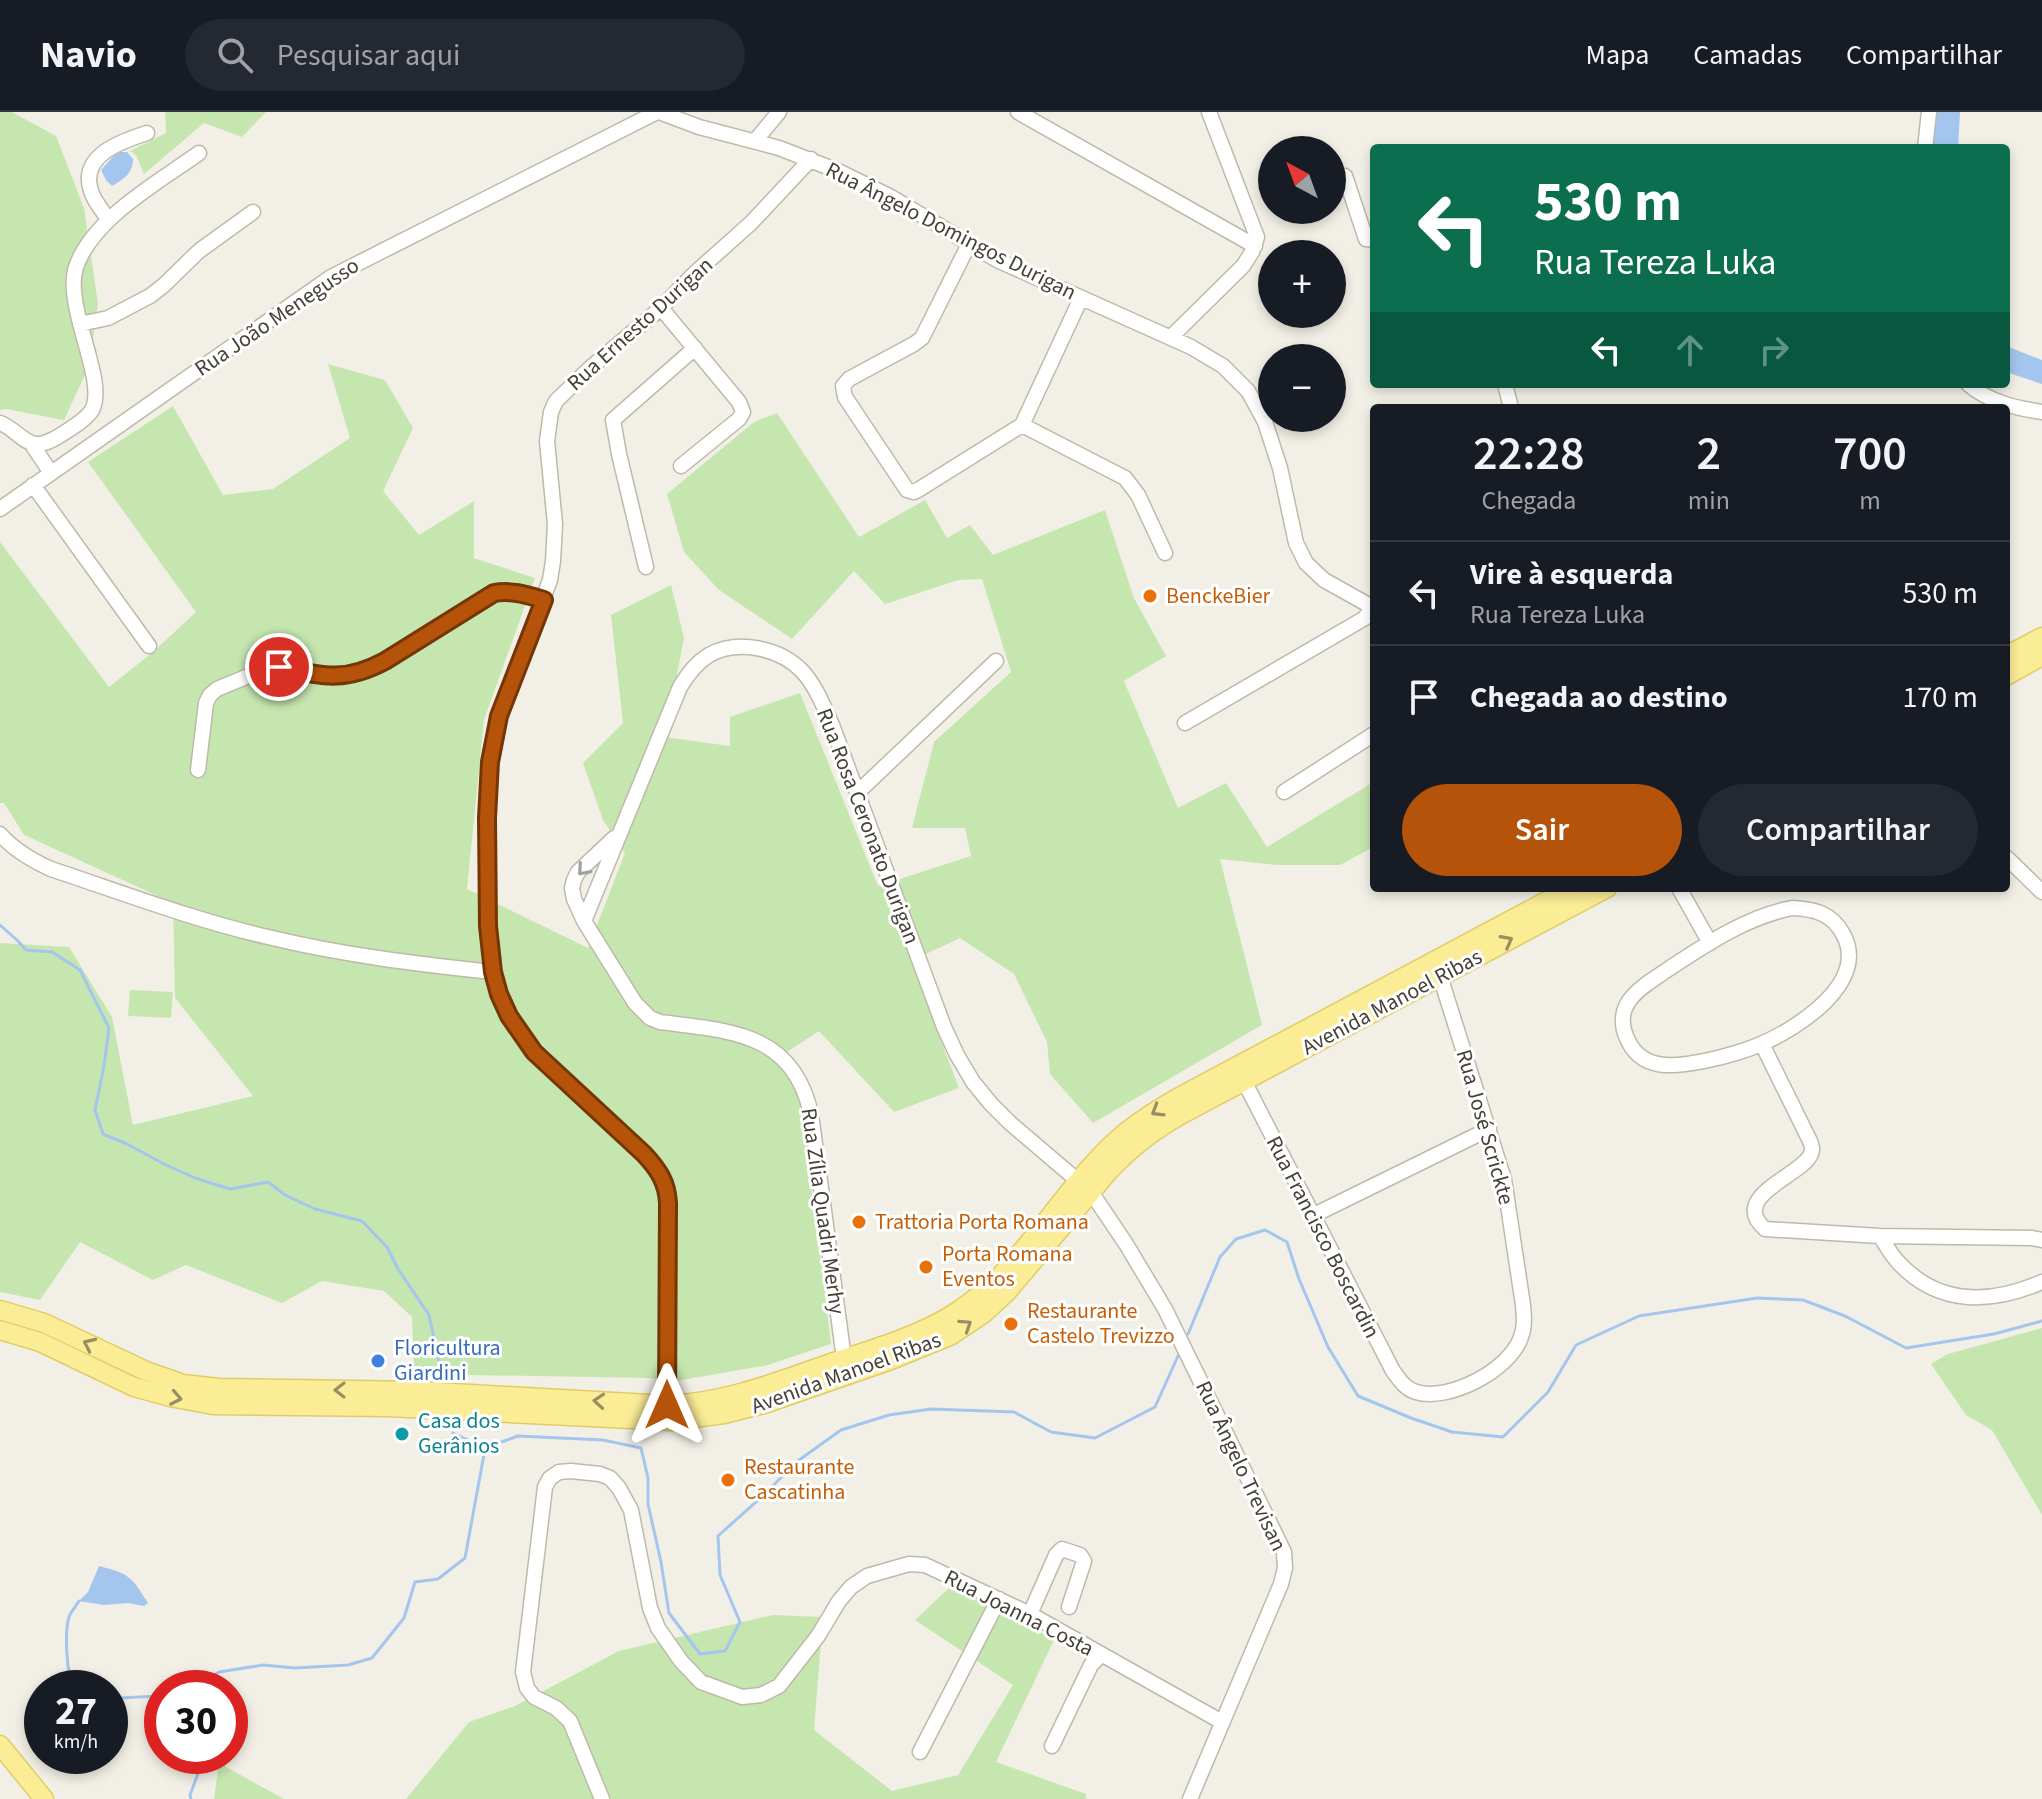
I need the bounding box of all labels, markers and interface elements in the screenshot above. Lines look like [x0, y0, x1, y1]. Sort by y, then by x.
search box [185, 19, 745, 91]
text: Navio [40, 28, 137, 82]
icon: search [213, 33, 257, 77]
text: Pesquisar aqui [277, 34, 460, 77]
text: Mapa [1586, 35, 1649, 75]
text: Camadas [1693, 35, 1802, 75]
text: Compartilhar [1846, 35, 2002, 75]
north arrow [1258, 136, 1346, 224]
map controls [1258, 136, 1346, 432]
street label: Rua Ângelo Domingos Durigan [820, 154, 1082, 308]
text: 530 m [1534, 163, 1682, 242]
icon: left [1402, 176, 1506, 280]
text: Rua Tereza Luka [1534, 237, 1776, 288]
button: + [1258, 240, 1346, 328]
street label: Rua João Menegusso [188, 250, 366, 384]
street label: Rua Ernesto Durigan [560, 250, 720, 398]
icon: left [1584, 328, 1628, 372]
icon: ahead [1668, 328, 1712, 372]
icon: right [1752, 328, 1796, 372]
button: − [1258, 344, 1346, 432]
text: 22:28 [1473, 420, 1585, 488]
text: 2 [1697, 420, 1721, 488]
text: 700 [1833, 420, 1907, 488]
text: Chegada [1481, 482, 1576, 519]
text: min [1688, 482, 1730, 519]
text: m [1859, 482, 1881, 519]
text: Vire à esquerda [1470, 553, 1673, 596]
icon: left [1402, 571, 1446, 615]
text: 530 m [1902, 572, 1978, 615]
place label: BenckeBier [1166, 580, 1271, 612]
marker: BenckeBier [1141, 587, 1159, 605]
text: Rua Tereza Luka [1470, 596, 1645, 633]
pin [245, 633, 313, 701]
icon: arrive [257, 645, 301, 689]
icon: arrive [1402, 675, 1446, 719]
text: Chegada ao destino [1470, 676, 1728, 719]
text: 170 m [1902, 676, 1978, 719]
street label: Rua Rosa Ceronato Durigan [808, 703, 928, 949]
button: Sair [1402, 784, 1682, 876]
button: Compartilhar [1698, 784, 1978, 876]
one-way arrow [578, 861, 593, 876]
one-way arrow [1498, 936, 1513, 951]
street label: Avenida Manoel Ribas [1296, 941, 1488, 1063]
street label: Rua José Scrickte [1448, 1046, 1522, 1209]
one-way arrow [1151, 1101, 1166, 1116]
street label: Rua Zília Quadri Merhy [793, 1106, 853, 1317]
street label: Rua Francisco Boscardin [1258, 1130, 1388, 1344]
place label: Trattoria Porta Romana [875, 1206, 1089, 1238]
marker: Trattoria Porta Romana [850, 1213, 868, 1231]
place label: Porta Romana Eventos [942, 1238, 1073, 1295]
marker: Porta Romana Eventos [917, 1258, 935, 1276]
place label: Restaurante Castelo Trevizzo [1027, 1295, 1175, 1352]
marker: Restaurante Castelo Trevizzo [1002, 1315, 1020, 1333]
one-way arrow [957, 1320, 972, 1335]
street label: Avenida Manoel Ribas [747, 1324, 945, 1422]
place label: Floricultura Giardini [394, 1332, 501, 1389]
one-way arrow [82, 1338, 97, 1354]
marker: Floricultura Giardini [369, 1352, 387, 1370]
position arrow [625, 1363, 709, 1447]
street label: Rua Ângelo Trevisan [1187, 1375, 1295, 1557]
one-way arrow [333, 1381, 346, 1399]
one-way arrow [169, 1389, 183, 1406]
one-way arrow [592, 1393, 605, 1410]
place label: Casa dos Gerânios [418, 1405, 500, 1462]
marker: Casa dos Gerânios [393, 1425, 411, 1443]
place label: Restaurante Cascatinha [744, 1451, 854, 1508]
marker: Restaurante Cascatinha [719, 1471, 737, 1489]
street label: Rua Joanna Costa [939, 1562, 1099, 1664]
speed limit sign: 30 [144, 1670, 248, 1774]
text: 27 [55, 1683, 97, 1740]
text: km/h [54, 1728, 98, 1756]

